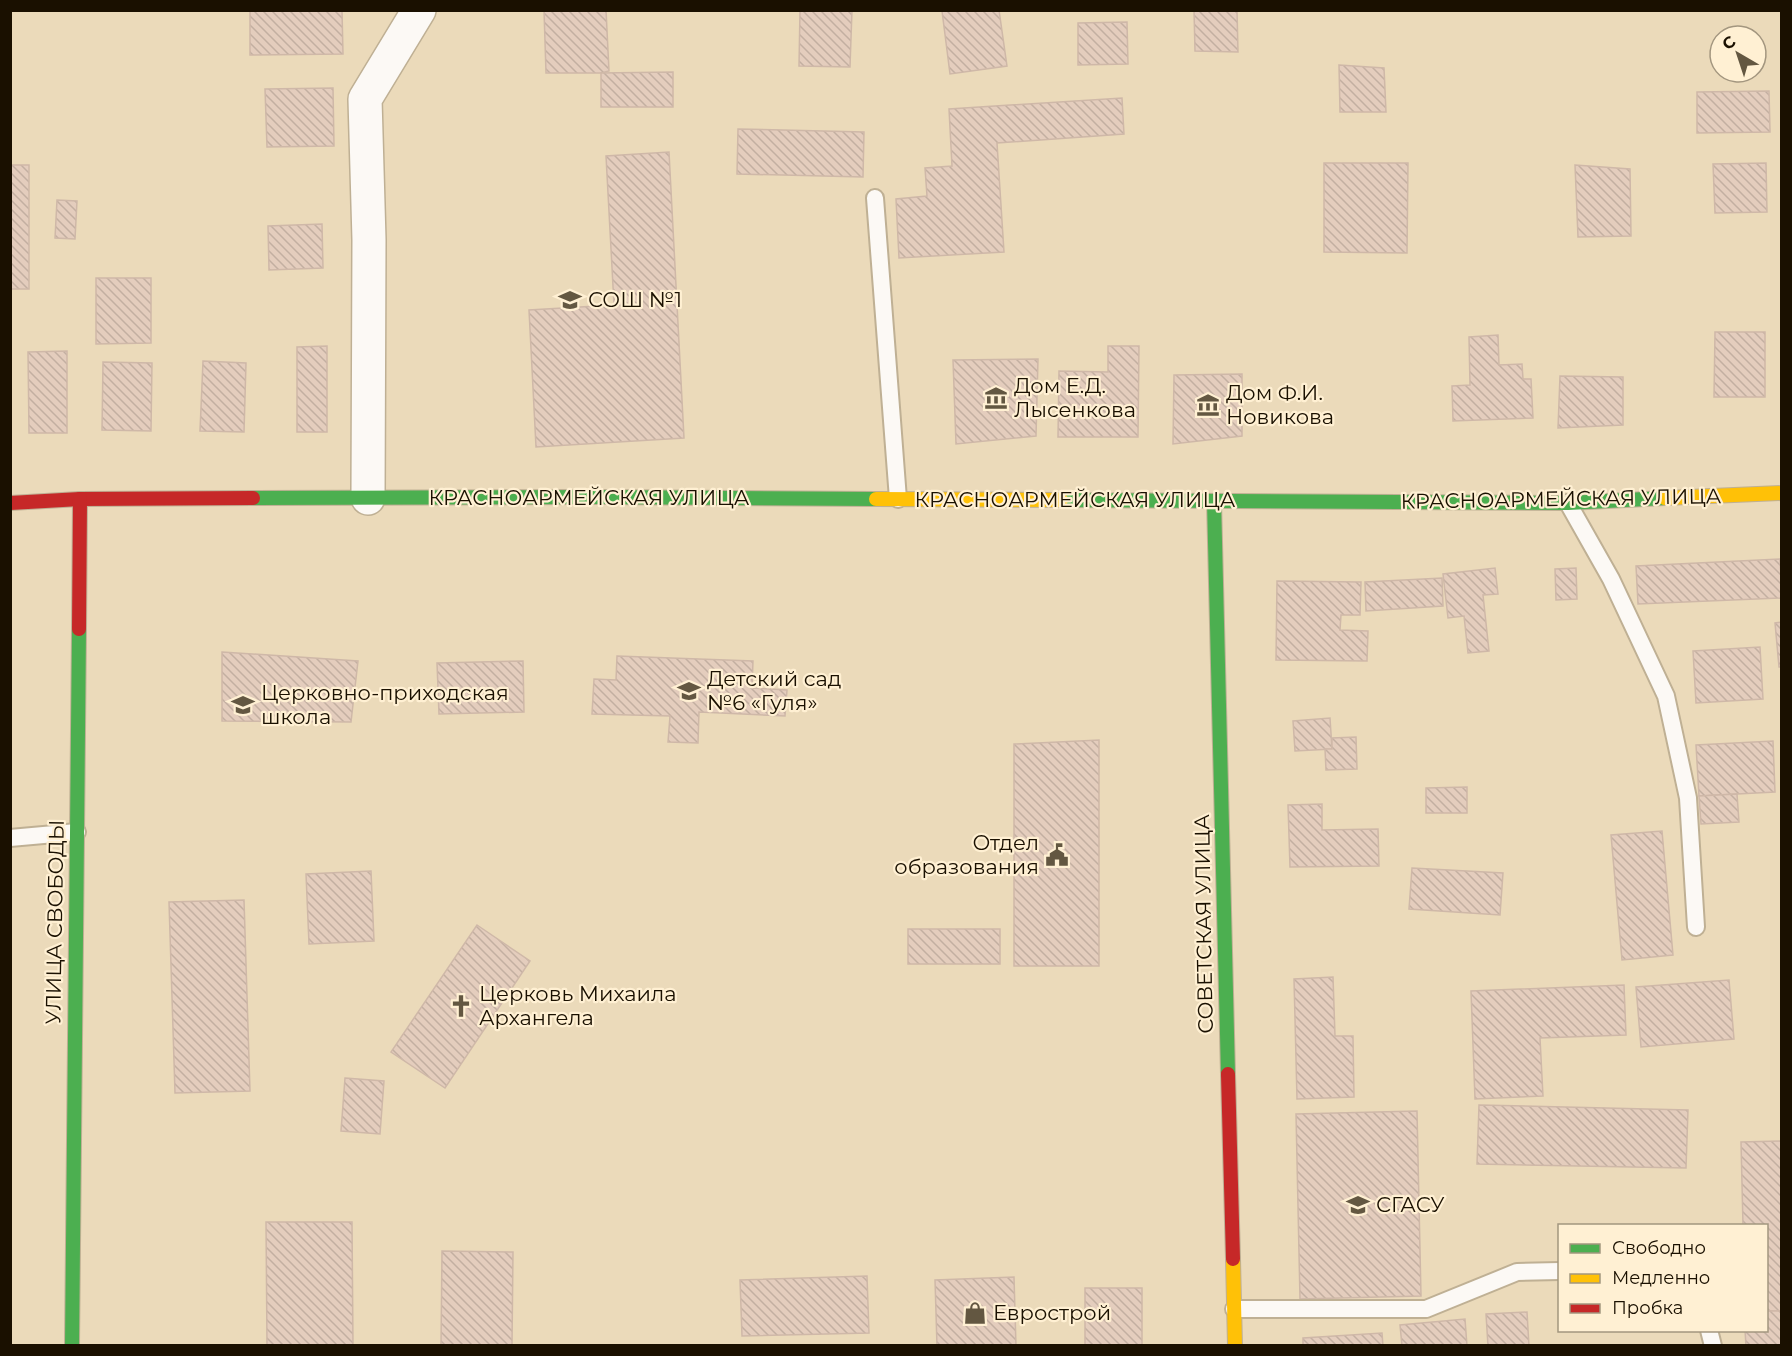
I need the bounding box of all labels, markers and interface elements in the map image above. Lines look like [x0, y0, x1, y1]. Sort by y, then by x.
north arrow [1708, 24, 1768, 84]
text: С [1718, 31, 1740, 54]
school or university icon: СОШ №1 [557, 287, 583, 313]
place label: СОШ №1 [588, 287, 682, 312]
place label: Дом Е.Д. Лысенкова [1014, 373, 1136, 422]
place label: Дом Ф.И. Новикова [1226, 380, 1334, 429]
museum icon: Дом Е.Д. Лысенкова [983, 385, 1009, 411]
museum icon: Дом Ф.И. Новикова [1195, 392, 1221, 418]
street label: КРАСНОАРМЕЙСКАЯ УЛИЦА [1400, 483, 1722, 514]
street label: КРАСНОАРМЕЙСКАЯ УЛИЦА [429, 485, 750, 510]
street label: КРАСНОАРМЕЙСКАЯ УЛИЦА [915, 487, 1236, 512]
place label: Детский сад №6 «Гуля» [707, 666, 841, 715]
school or university icon: Детский сад №6 «Гуля» [676, 678, 702, 704]
place label: Церковно-приходская школа [261, 680, 509, 729]
school or university icon: Церковно-приходская школа [230, 692, 256, 718]
street label: СОВЕТСКАЯ УЛИЦА [1189, 814, 1218, 1034]
street label: УЛИЦА СВОБОДЫ [40, 819, 69, 1025]
place label: Отдел образования [894, 830, 1039, 879]
public building icon: Отдел образования [1044, 842, 1070, 868]
place label: Церковь Михаила Архангела [479, 981, 676, 1030]
church icon: Церковь Михаила Архангела [448, 993, 474, 1019]
school or university icon: СГАСУ [1345, 1192, 1371, 1218]
place label: СГАСУ [1376, 1192, 1445, 1217]
legend [1558, 1224, 1768, 1332]
text: Свободно [1612, 1237, 1706, 1259]
text: Медленно [1612, 1267, 1710, 1289]
text: Пробка [1612, 1297, 1683, 1319]
shop icon: Еврострой [962, 1300, 988, 1326]
place label: Еврострой [993, 1300, 1111, 1325]

